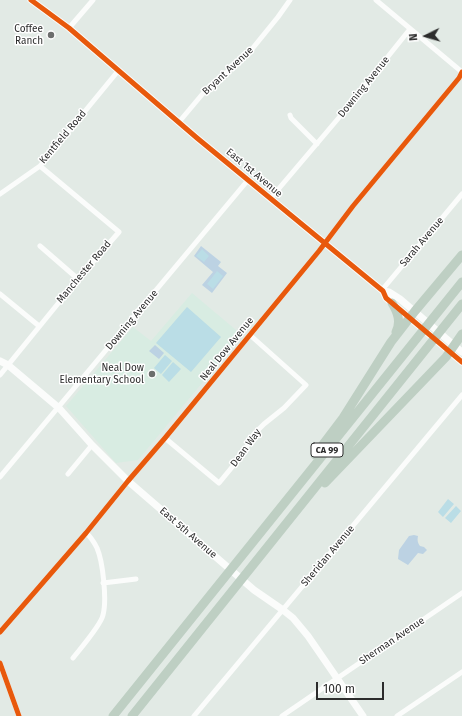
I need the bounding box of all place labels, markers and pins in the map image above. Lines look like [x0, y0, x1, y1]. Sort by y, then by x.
place label: Coffee Ranch [14, 23, 43, 46]
marker: Coffee Ranch [46, 30, 56, 40]
place label: Neal Dow Elementary School [59, 362, 144, 386]
marker: Neal Dow Elementary School [147, 369, 157, 379]

